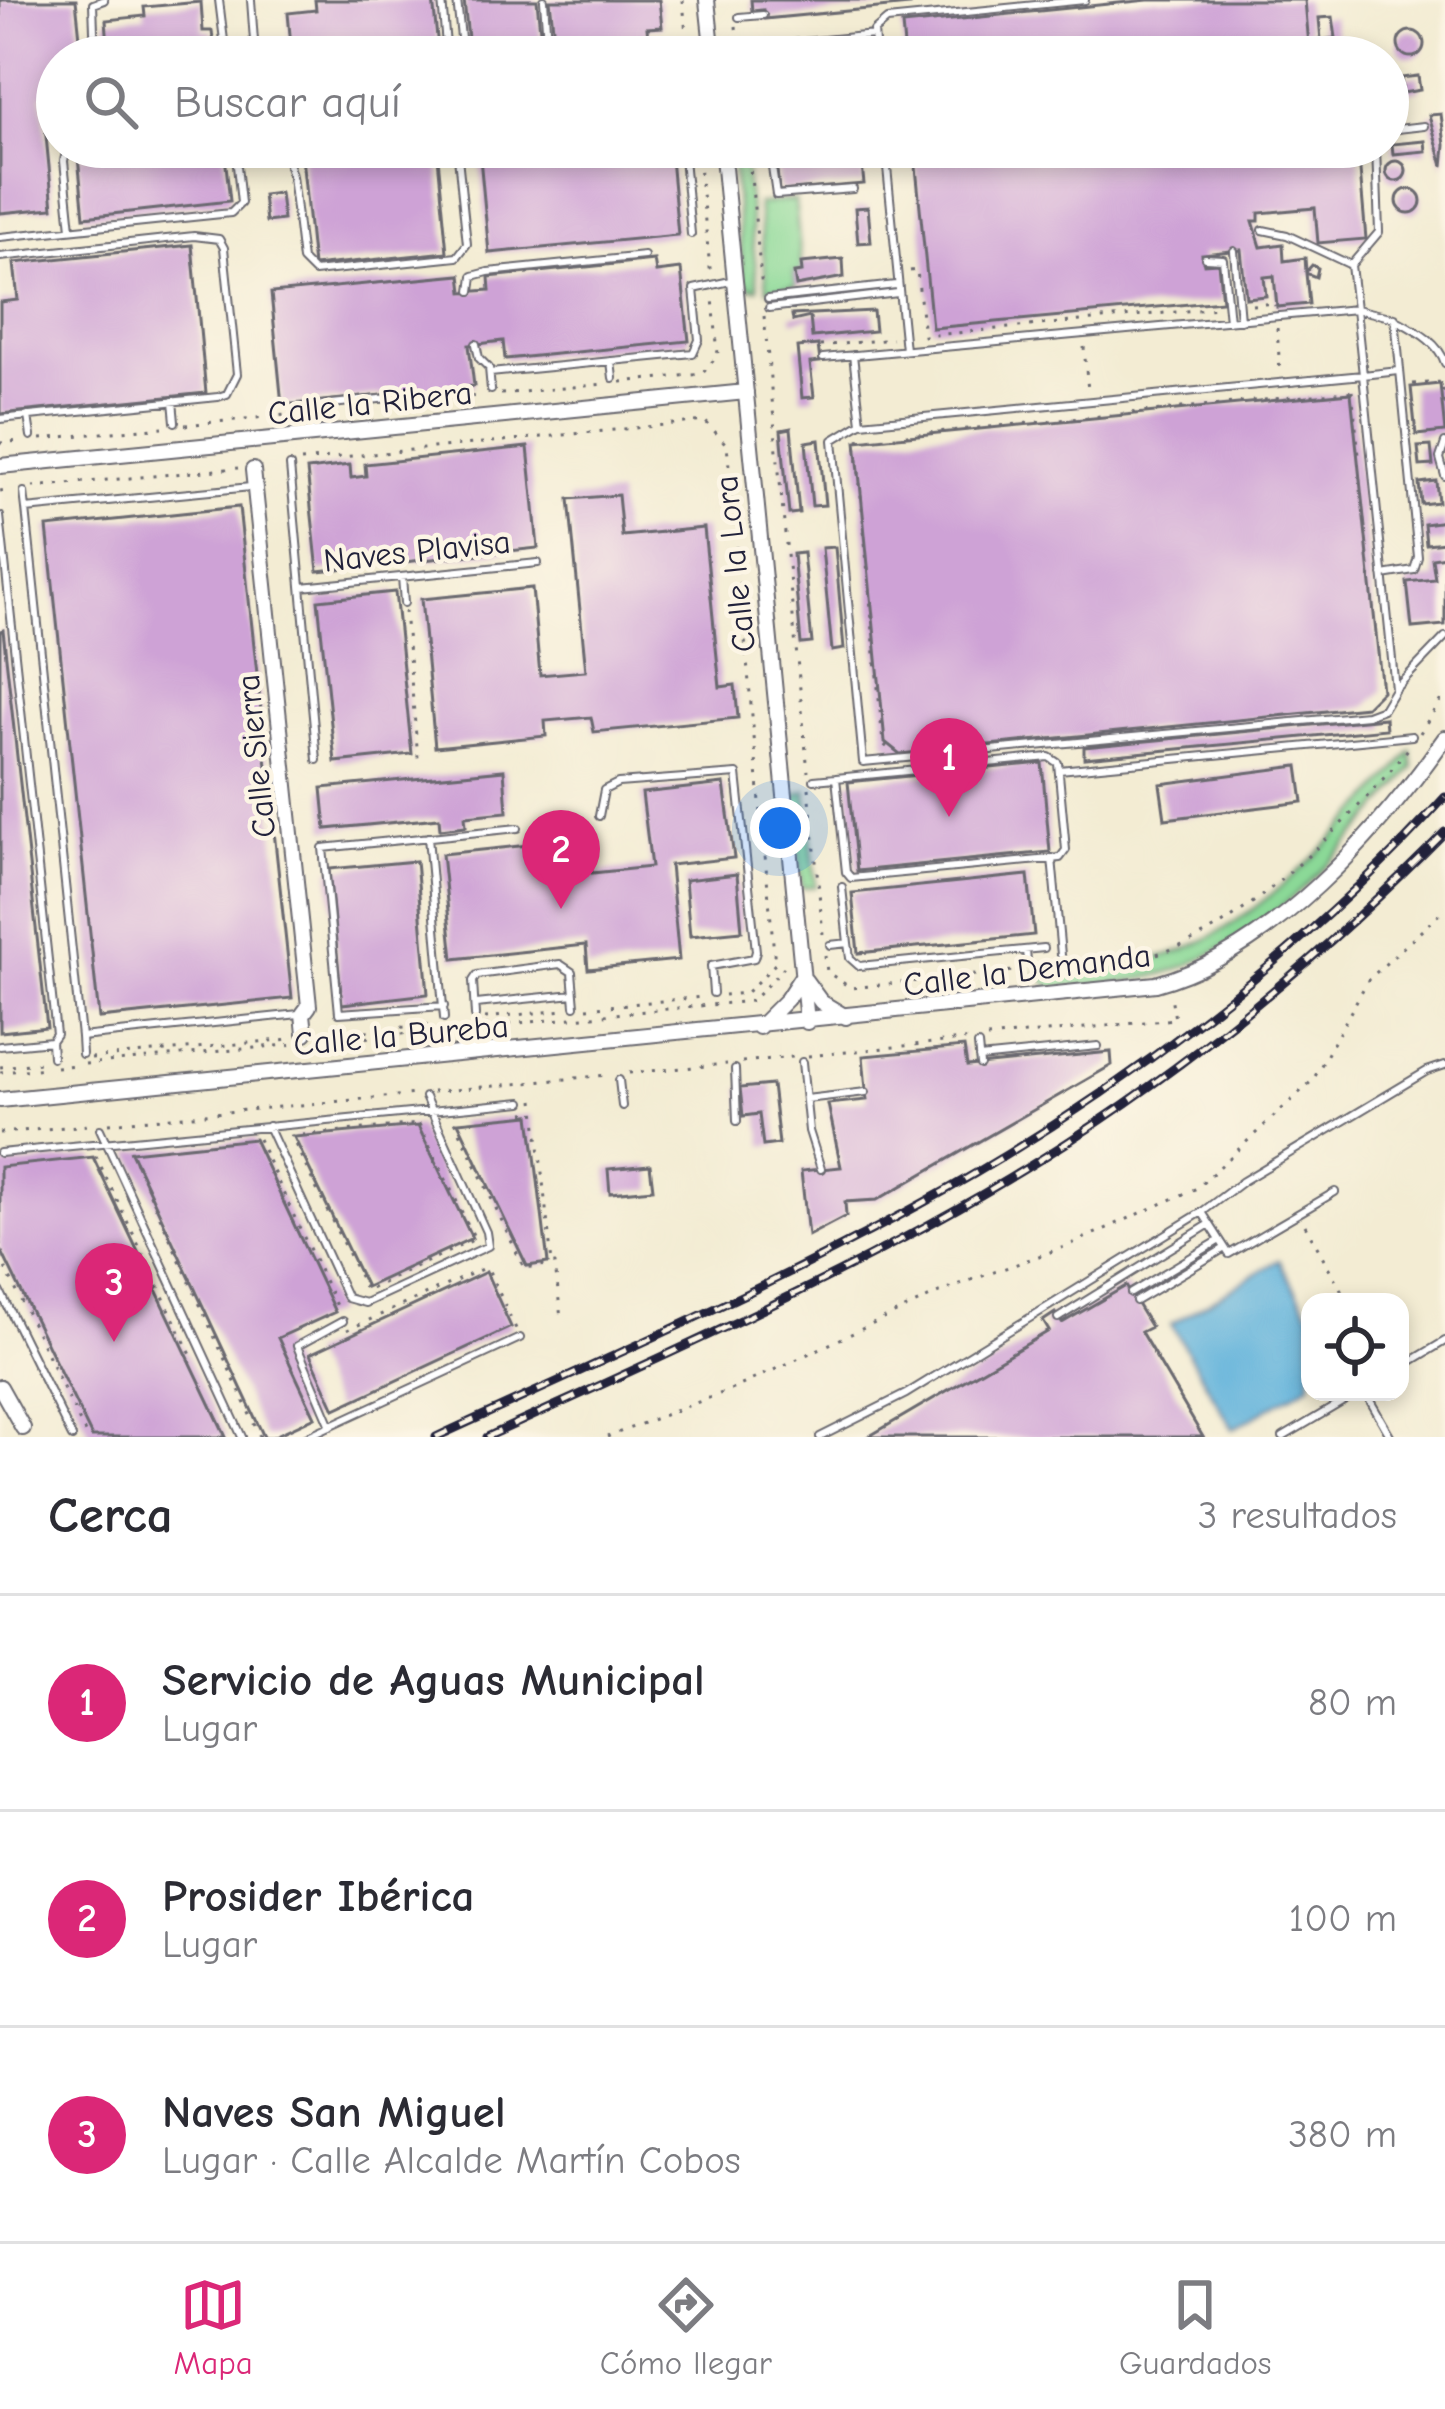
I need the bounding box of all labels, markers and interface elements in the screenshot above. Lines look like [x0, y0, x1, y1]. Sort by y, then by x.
search box [36, 36, 1409, 168]
icon: search [78, 69, 144, 135]
text: Buscar aquí [174, 76, 401, 128]
street label: Calle la Ribera [266, 373, 474, 433]
street label: Calle la Lora [707, 474, 763, 654]
street label: Naves Plavisa [322, 522, 512, 580]
street label: Calle Sierra [229, 672, 283, 840]
pin: 1 [910, 718, 988, 817]
your location [750, 798, 810, 858]
pin: 2 [522, 810, 600, 909]
street label: Calle la Demanda [901, 936, 1153, 1004]
street label: Calle la Bureba [292, 1007, 510, 1063]
pin: 3 [75, 1243, 153, 1342]
map controls [1301, 1293, 1409, 1401]
button: locate [1301, 1293, 1409, 1401]
text: Cerca [48, 1486, 173, 1545]
text: 3 resultados [1198, 1493, 1397, 1538]
text: Servicio de Aguas Municipal [162, 1654, 705, 1706]
text: 1 [79, 1680, 95, 1725]
text: 80 m [1308, 1680, 1397, 1725]
text: Lugar [162, 1706, 257, 1751]
text: Prosider Ibérica [162, 1870, 474, 1922]
text: 2 [77, 1896, 97, 1941]
text: 100 m [1289, 1896, 1397, 1941]
text: Lugar [162, 1922, 257, 1967]
text: Naves San Miguel [162, 2086, 506, 2138]
text: 3 [77, 2112, 97, 2157]
text: 380 m [1288, 2112, 1397, 2157]
text: Lugar · Calle Alcalde Martín Cobos [162, 2138, 741, 2183]
tab: Mapa [174, 2272, 253, 2382]
tab: Cómo llegar [600, 2272, 772, 2382]
tab: Guardados [1119, 2272, 1271, 2382]

